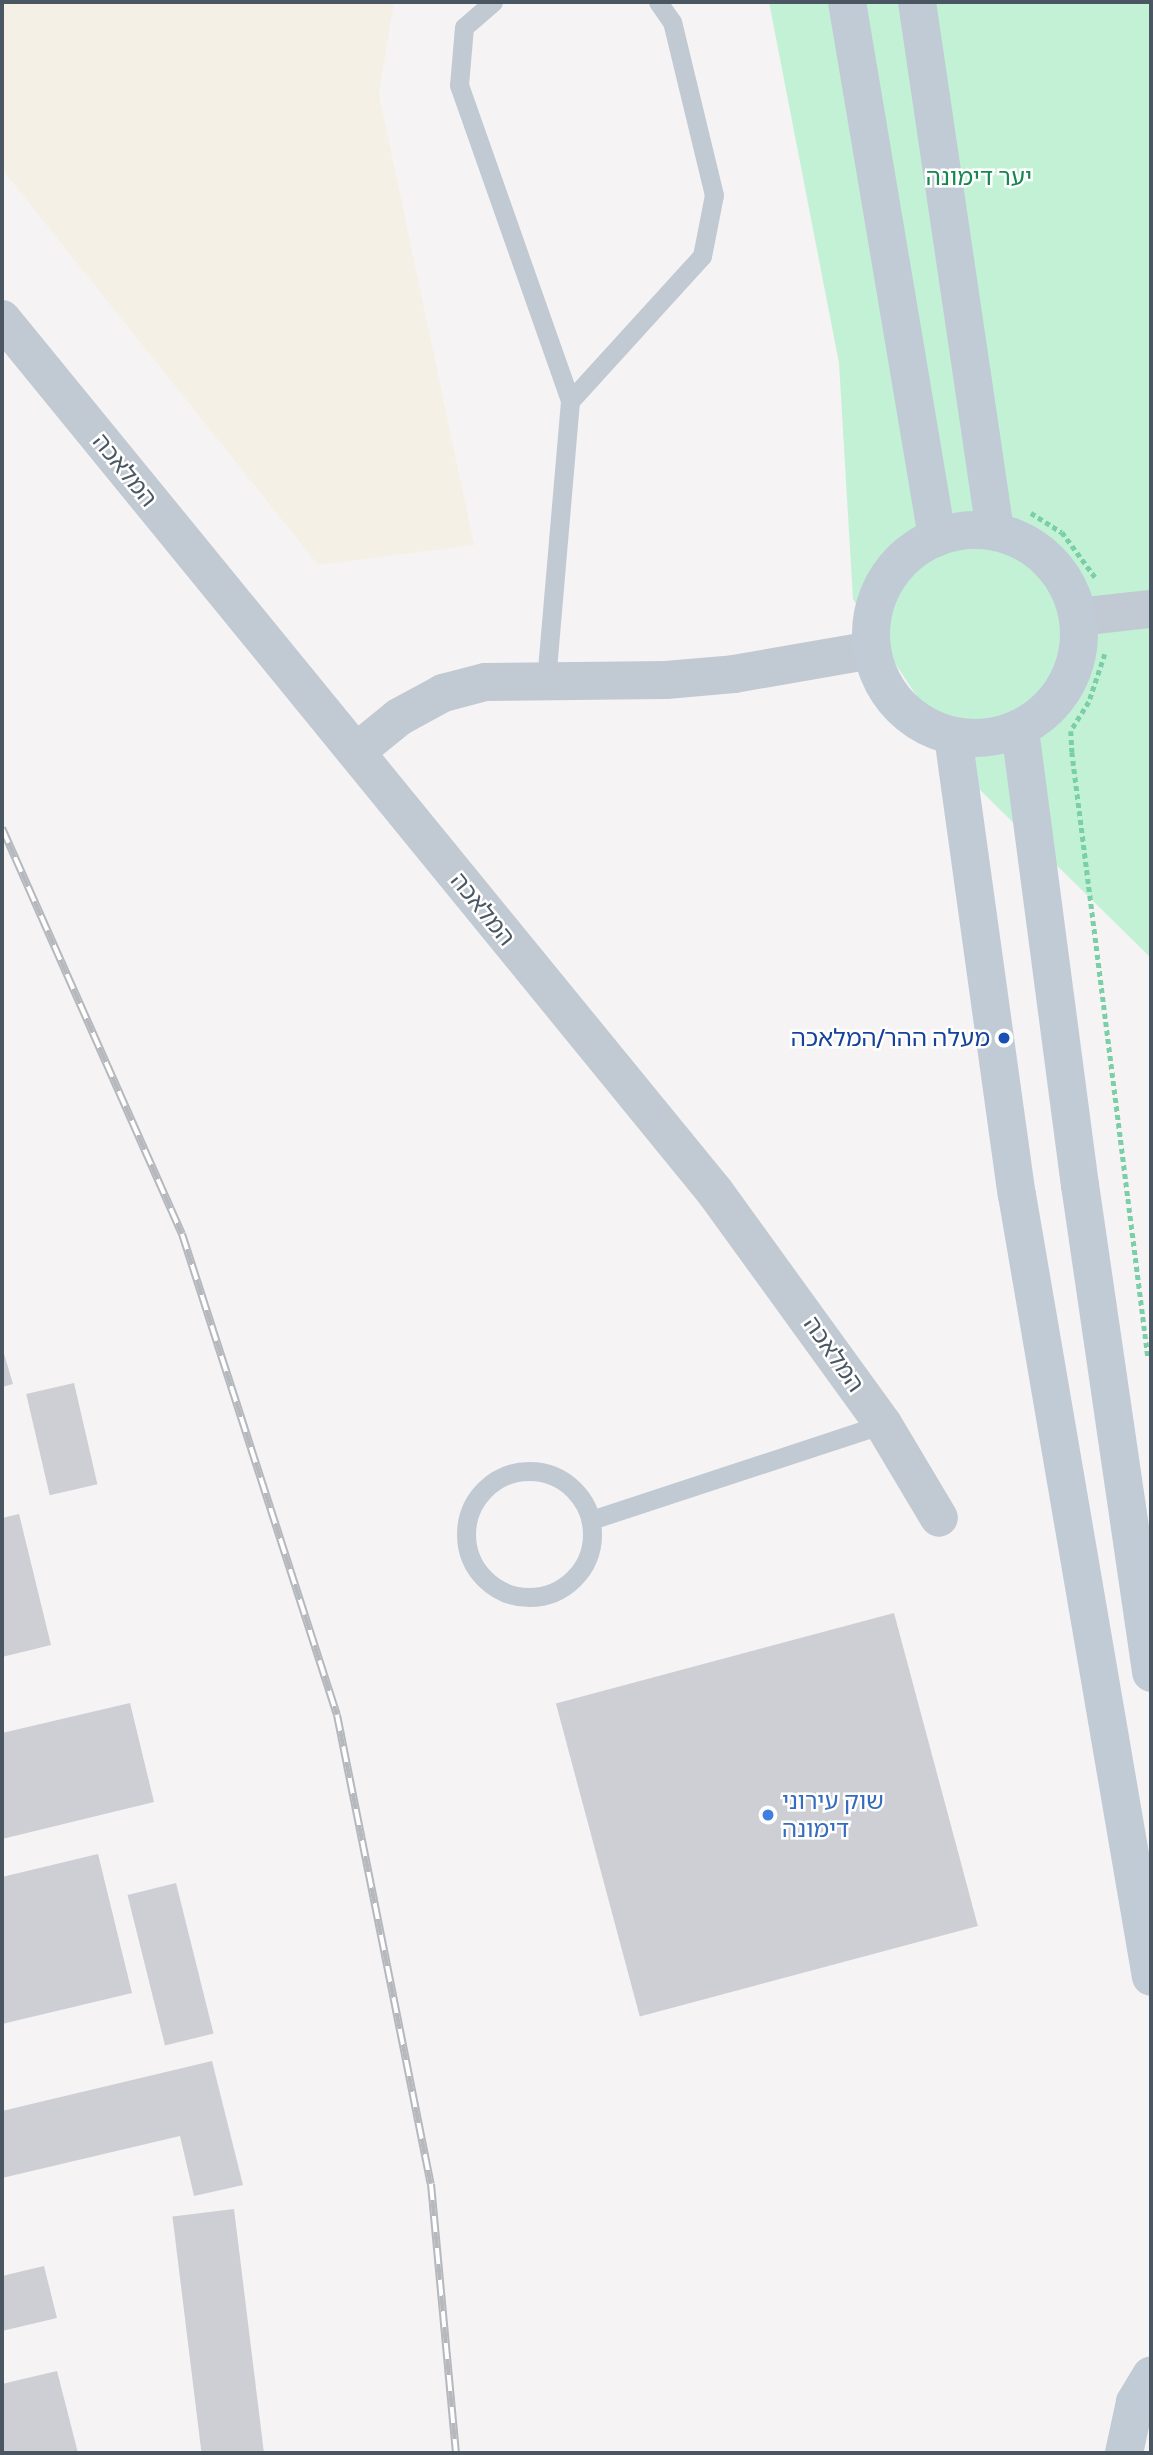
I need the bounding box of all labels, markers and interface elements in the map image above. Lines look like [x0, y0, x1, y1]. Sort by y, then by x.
park label: יער דימונה [926, 163, 1032, 191]
street label: המלאכה [87, 428, 163, 512]
street label: המלאכה [445, 867, 521, 951]
place label: מעלה ההר/המלאכה [791, 1024, 990, 1052]
marker: מעלה ההר/המלאכה [996, 1030, 1012, 1046]
street label: המלאכה [798, 1311, 870, 1397]
place label: שוק עירוני דימונה [782, 1787, 884, 1843]
marker: שוק עירוני דימונה [760, 1807, 776, 1823]

